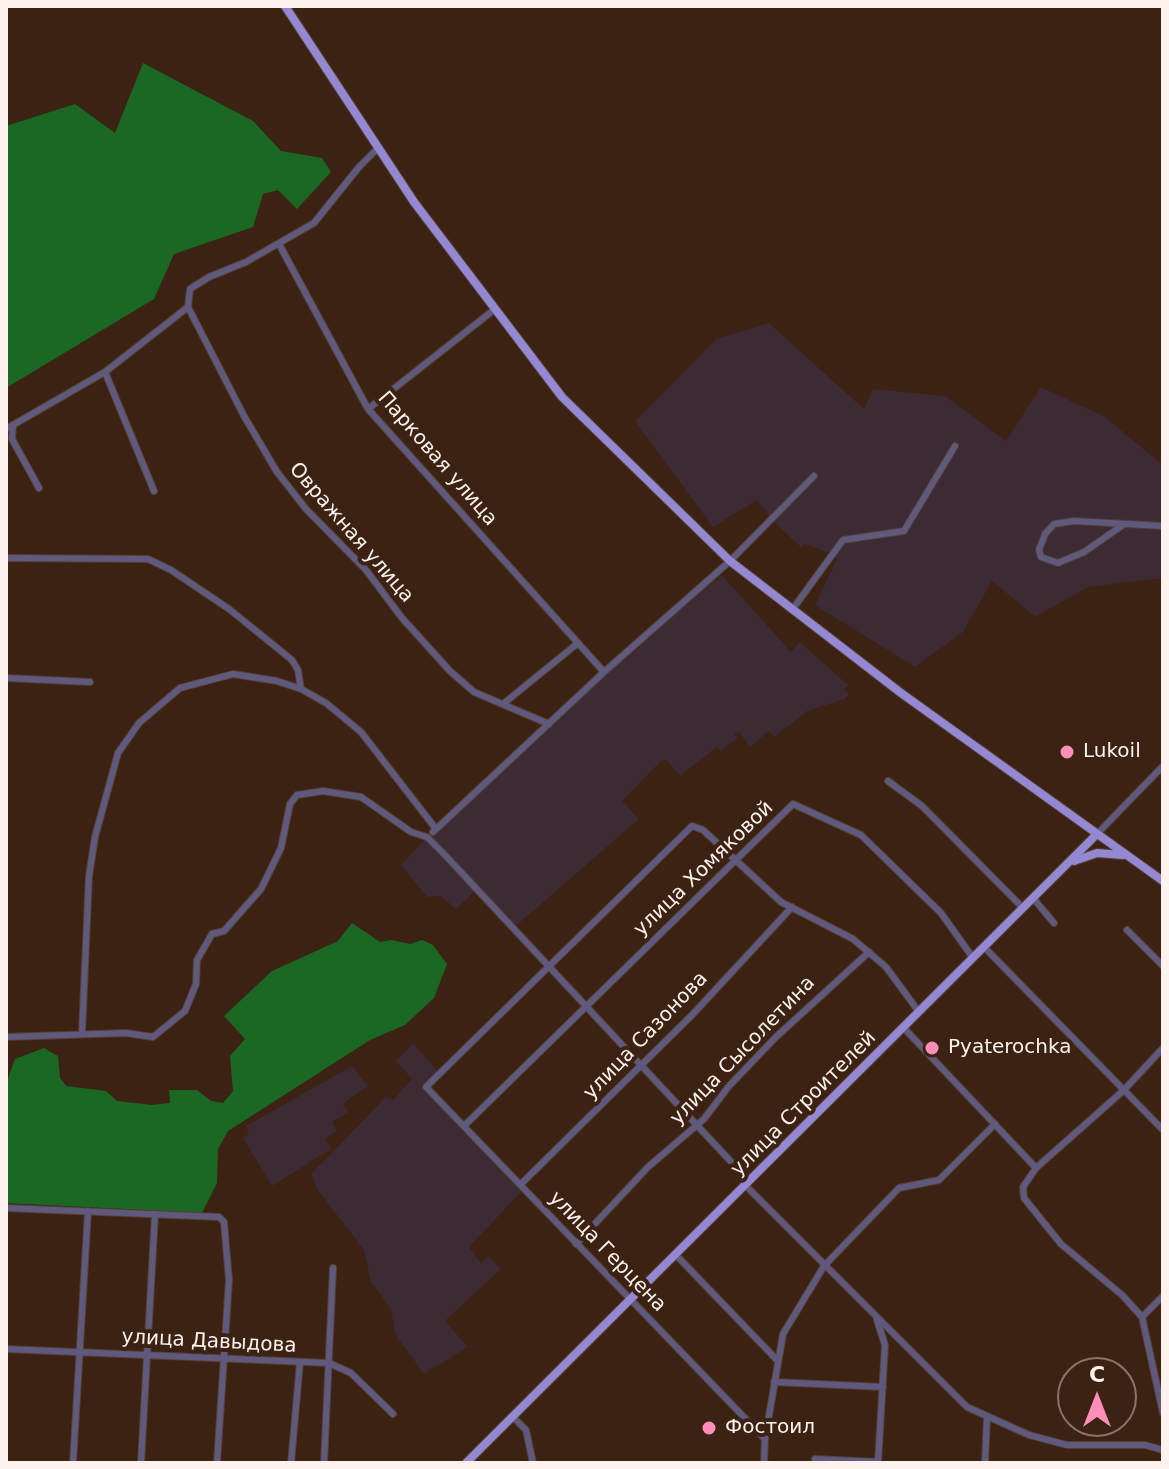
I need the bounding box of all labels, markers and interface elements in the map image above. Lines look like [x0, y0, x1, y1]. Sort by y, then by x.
street label: Парковая улица [372, 387, 502, 531]
street label: Овражная улица [284, 458, 418, 608]
place label: Lukoil [1083, 740, 1141, 764]
marker: Lukoil [1058, 743, 1076, 761]
street label: улица Хомяковой [629, 796, 779, 942]
street label: улица Сазонова [579, 967, 713, 1105]
street label: улица Сысолетина [666, 971, 820, 1131]
street label: улица Строителей [726, 1026, 882, 1182]
place label: Pyaterochka [948, 1036, 1071, 1060]
marker: Pyaterochka [923, 1039, 941, 1057]
street label: улица Герцена [543, 1187, 671, 1317]
street label: улица Давыдова [121, 1325, 297, 1359]
north arrow [1057, 1357, 1137, 1437]
text: С [1089, 1362, 1105, 1387]
place label: Фостоил [725, 1416, 815, 1440]
marker: Фостоил [700, 1419, 718, 1437]

